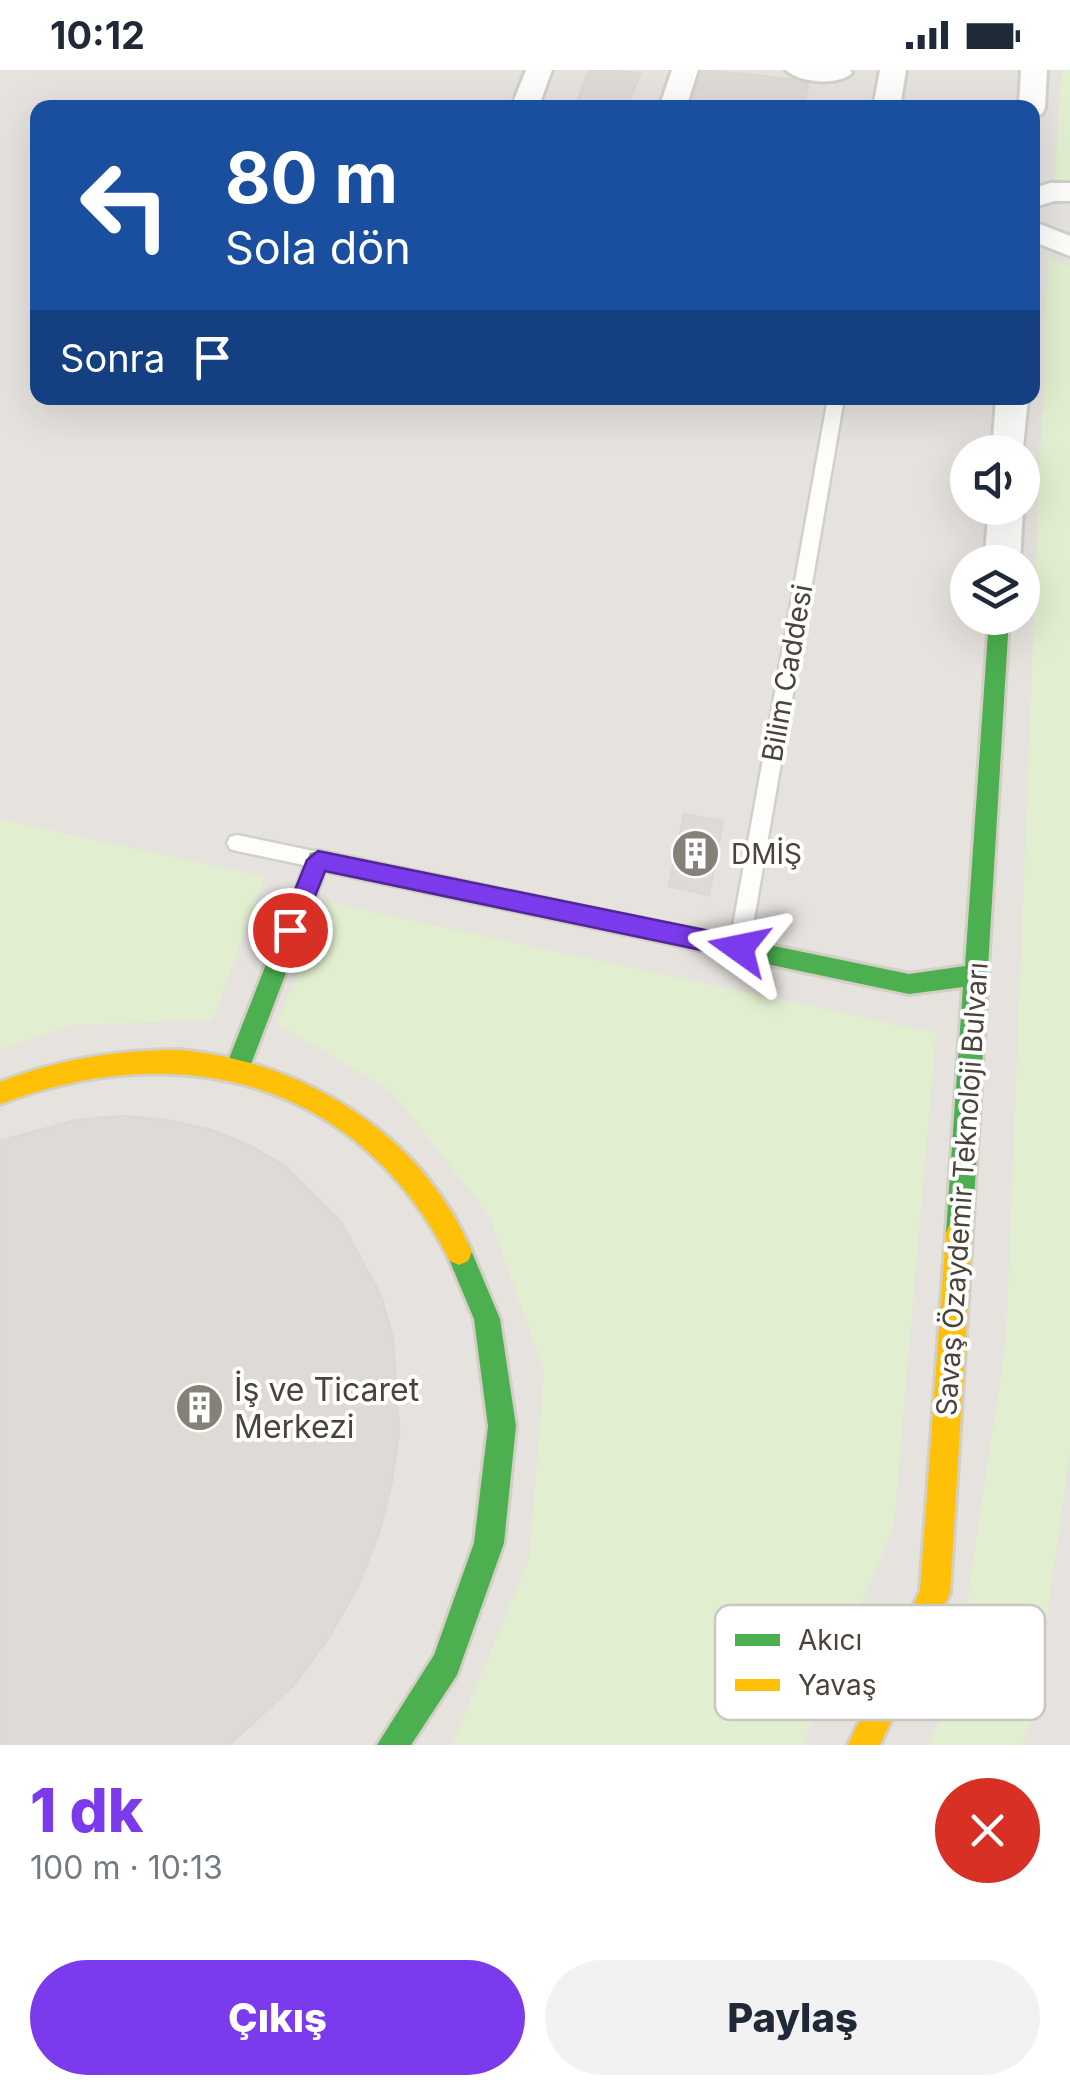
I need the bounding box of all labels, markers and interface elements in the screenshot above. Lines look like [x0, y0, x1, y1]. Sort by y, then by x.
text: 10:12 [50, 12, 145, 58]
text: 80 m [225, 135, 398, 220]
icon: left [60, 140, 190, 270]
text: Sola dön [225, 220, 411, 275]
icon: arrive [185, 330, 240, 385]
text: Sonra [60, 335, 165, 381]
map controls [950, 435, 1040, 635]
button: sound [950, 435, 1040, 525]
button: layers [950, 545, 1040, 635]
street label: Bilim Caddesi [755, 582, 819, 764]
building icon: DMİŞ [670, 828, 722, 880]
place label: DMİŞ [731, 837, 802, 871]
pin [248, 888, 333, 973]
position arrow [687, 896, 791, 1000]
icon: arrive [263, 903, 318, 958]
street label: Savaş Özaydemir Teknoloji Bulvarı [929, 961, 995, 1417]
place label: İş ve Ticaret Merkezi [234, 1370, 419, 1446]
building icon: İş ve Ticaret Merkezi [173, 1382, 225, 1434]
legend [715, 1605, 1045, 1720]
text: Akıcı [798, 1623, 862, 1657]
text: Yavaş [798, 1668, 876, 1702]
text: 1 dk [30, 1774, 143, 1846]
button: close [935, 1778, 1040, 1883]
text: 100 m · 10:13 [30, 1848, 223, 1887]
button: Çıkış [30, 1960, 525, 2075]
button: Paylaş [545, 1960, 1040, 2075]

